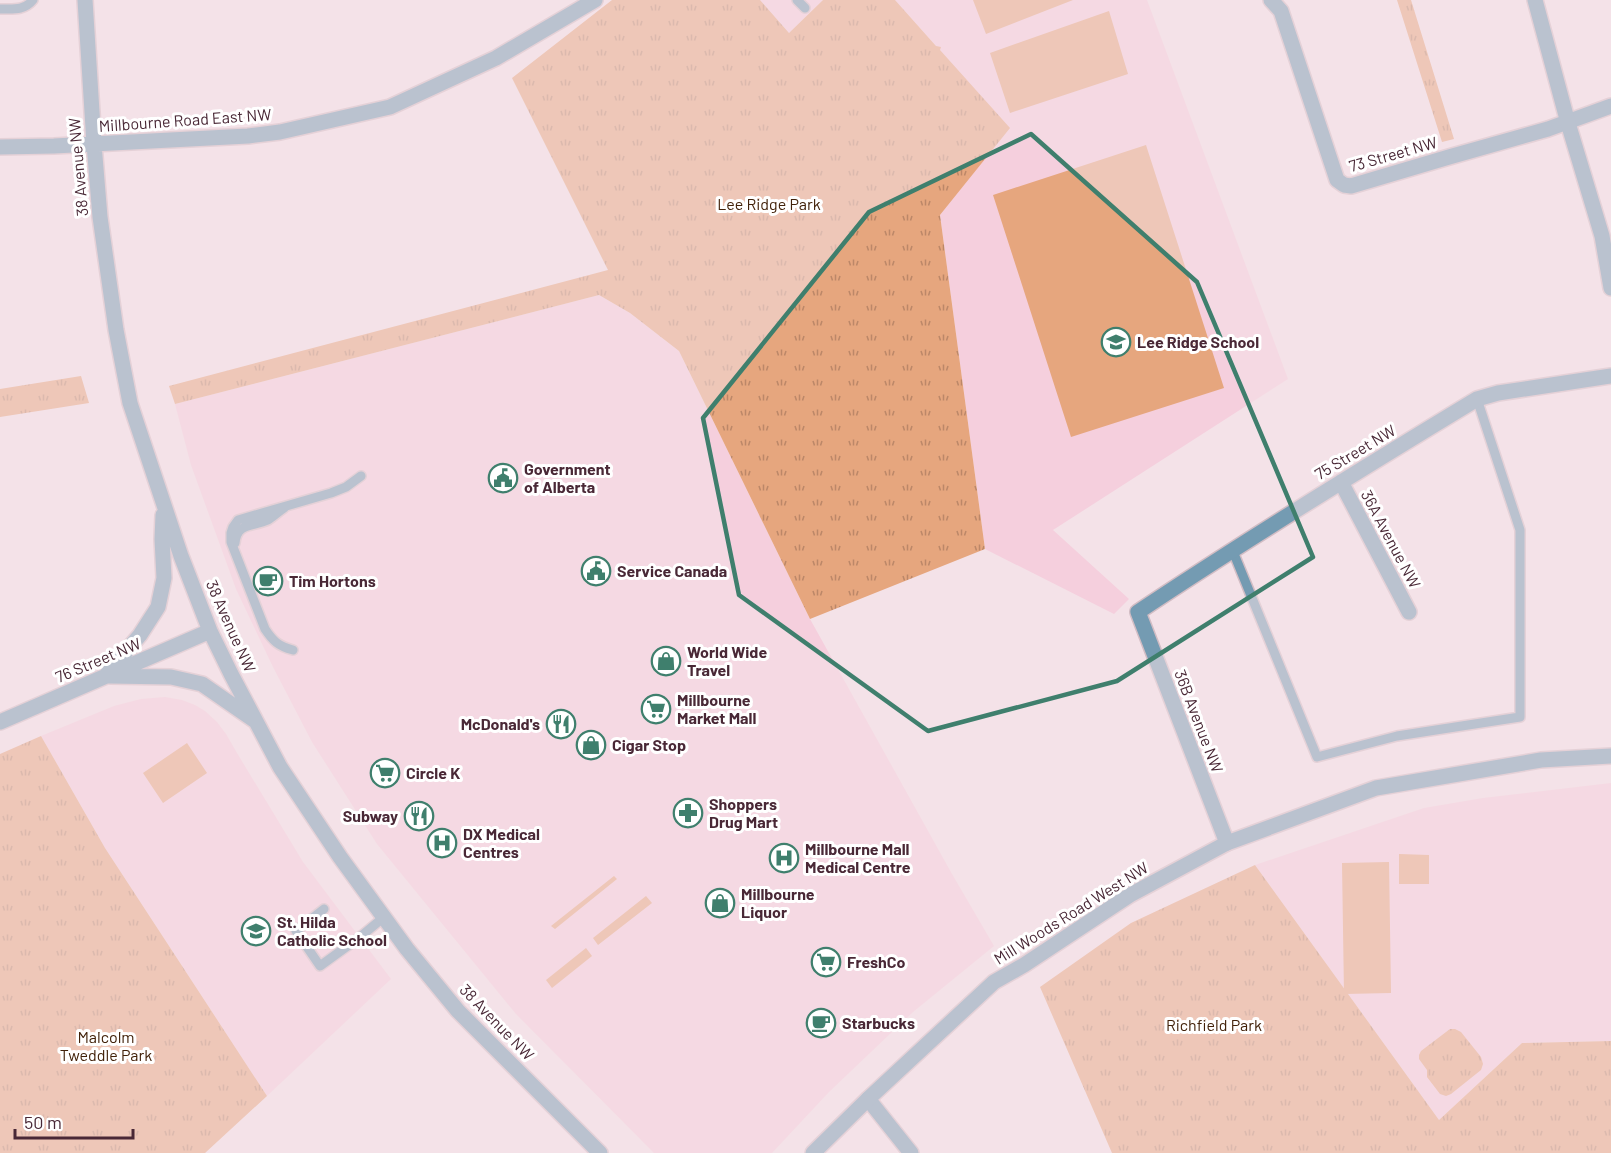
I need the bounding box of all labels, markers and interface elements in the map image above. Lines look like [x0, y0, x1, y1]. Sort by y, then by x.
street label: Millbourne Road East NW [98, 104, 272, 135]
street label: 38 Avenue NW [64, 117, 91, 217]
street label: 73 Street NW [1347, 132, 1439, 175]
park label: Lee Ridge Park [717, 194, 821, 213]
school or university icon: Lee Ridge School [1100, 326, 1132, 358]
place label: Lee Ridge School [1137, 332, 1259, 351]
street label: 75 Street NW [1311, 420, 1399, 483]
place label: Government of Alberta [524, 459, 611, 496]
public building icon: Government of Alberta [487, 462, 519, 494]
street label: 36A Avenue NW [1358, 486, 1425, 591]
public building icon: Service Canada [580, 555, 612, 587]
place label: Service Canada [617, 561, 727, 580]
cafe icon: Tim Hortons [252, 565, 284, 597]
place label: Tim Hortons [289, 571, 376, 590]
street label: 38 Avenue NW [203, 577, 260, 675]
street label: 76 Street NW [52, 633, 143, 686]
place label: World Wide Travel [687, 642, 767, 679]
shop icon: World Wide Travel [650, 645, 682, 677]
street label: 36B Avenue NW [1171, 667, 1228, 775]
place label: Millbourne Market Mall [677, 690, 756, 727]
supermarket icon: Millbourne Market Mall [640, 693, 672, 725]
restaurant icon: McDonald's [545, 708, 577, 740]
place label: McDonald's [461, 714, 540, 733]
shop icon: Cigar Stop [575, 729, 607, 761]
place label: Cigar Stop [612, 735, 686, 754]
supermarket icon: Circle K [369, 757, 401, 789]
place label: Circle K [406, 763, 460, 782]
place label: Shoppers Drug Mart [709, 794, 778, 831]
pharmacy icon: Shoppers Drug Mart [672, 797, 704, 829]
restaurant icon: Subway [403, 800, 435, 832]
place label: Subway [343, 806, 398, 825]
place label: DX Medical Centres [463, 824, 540, 861]
hospital icon: DX Medical Centres [426, 827, 458, 859]
place label: Millbourne Mall Medical Centre [805, 839, 911, 876]
hospital icon: Millbourne Mall Medical Centre [768, 842, 800, 874]
street label: Mill Woods Road West NW [990, 857, 1151, 968]
place label: Millbourne Liquor [741, 884, 815, 921]
shop icon: Millbourne Liquor [704, 887, 736, 919]
place label: St. Hilda Catholic School [277, 912, 387, 949]
school or university icon: St. Hilda Catholic School [240, 915, 272, 947]
supermarket icon: FreshCo [810, 946, 842, 978]
place label: FreshCo [847, 952, 906, 971]
street label: 38 Avenue NW [456, 980, 538, 1064]
cafe icon: Starbucks [805, 1007, 837, 1039]
place label: Starbucks [842, 1013, 915, 1032]
park label: Richfield Park [1166, 1015, 1262, 1034]
park label: Malcolm Tweddle Park [60, 1027, 152, 1064]
scale bar [15, 1102, 134, 1140]
text: 50 m [24, 1111, 62, 1133]

